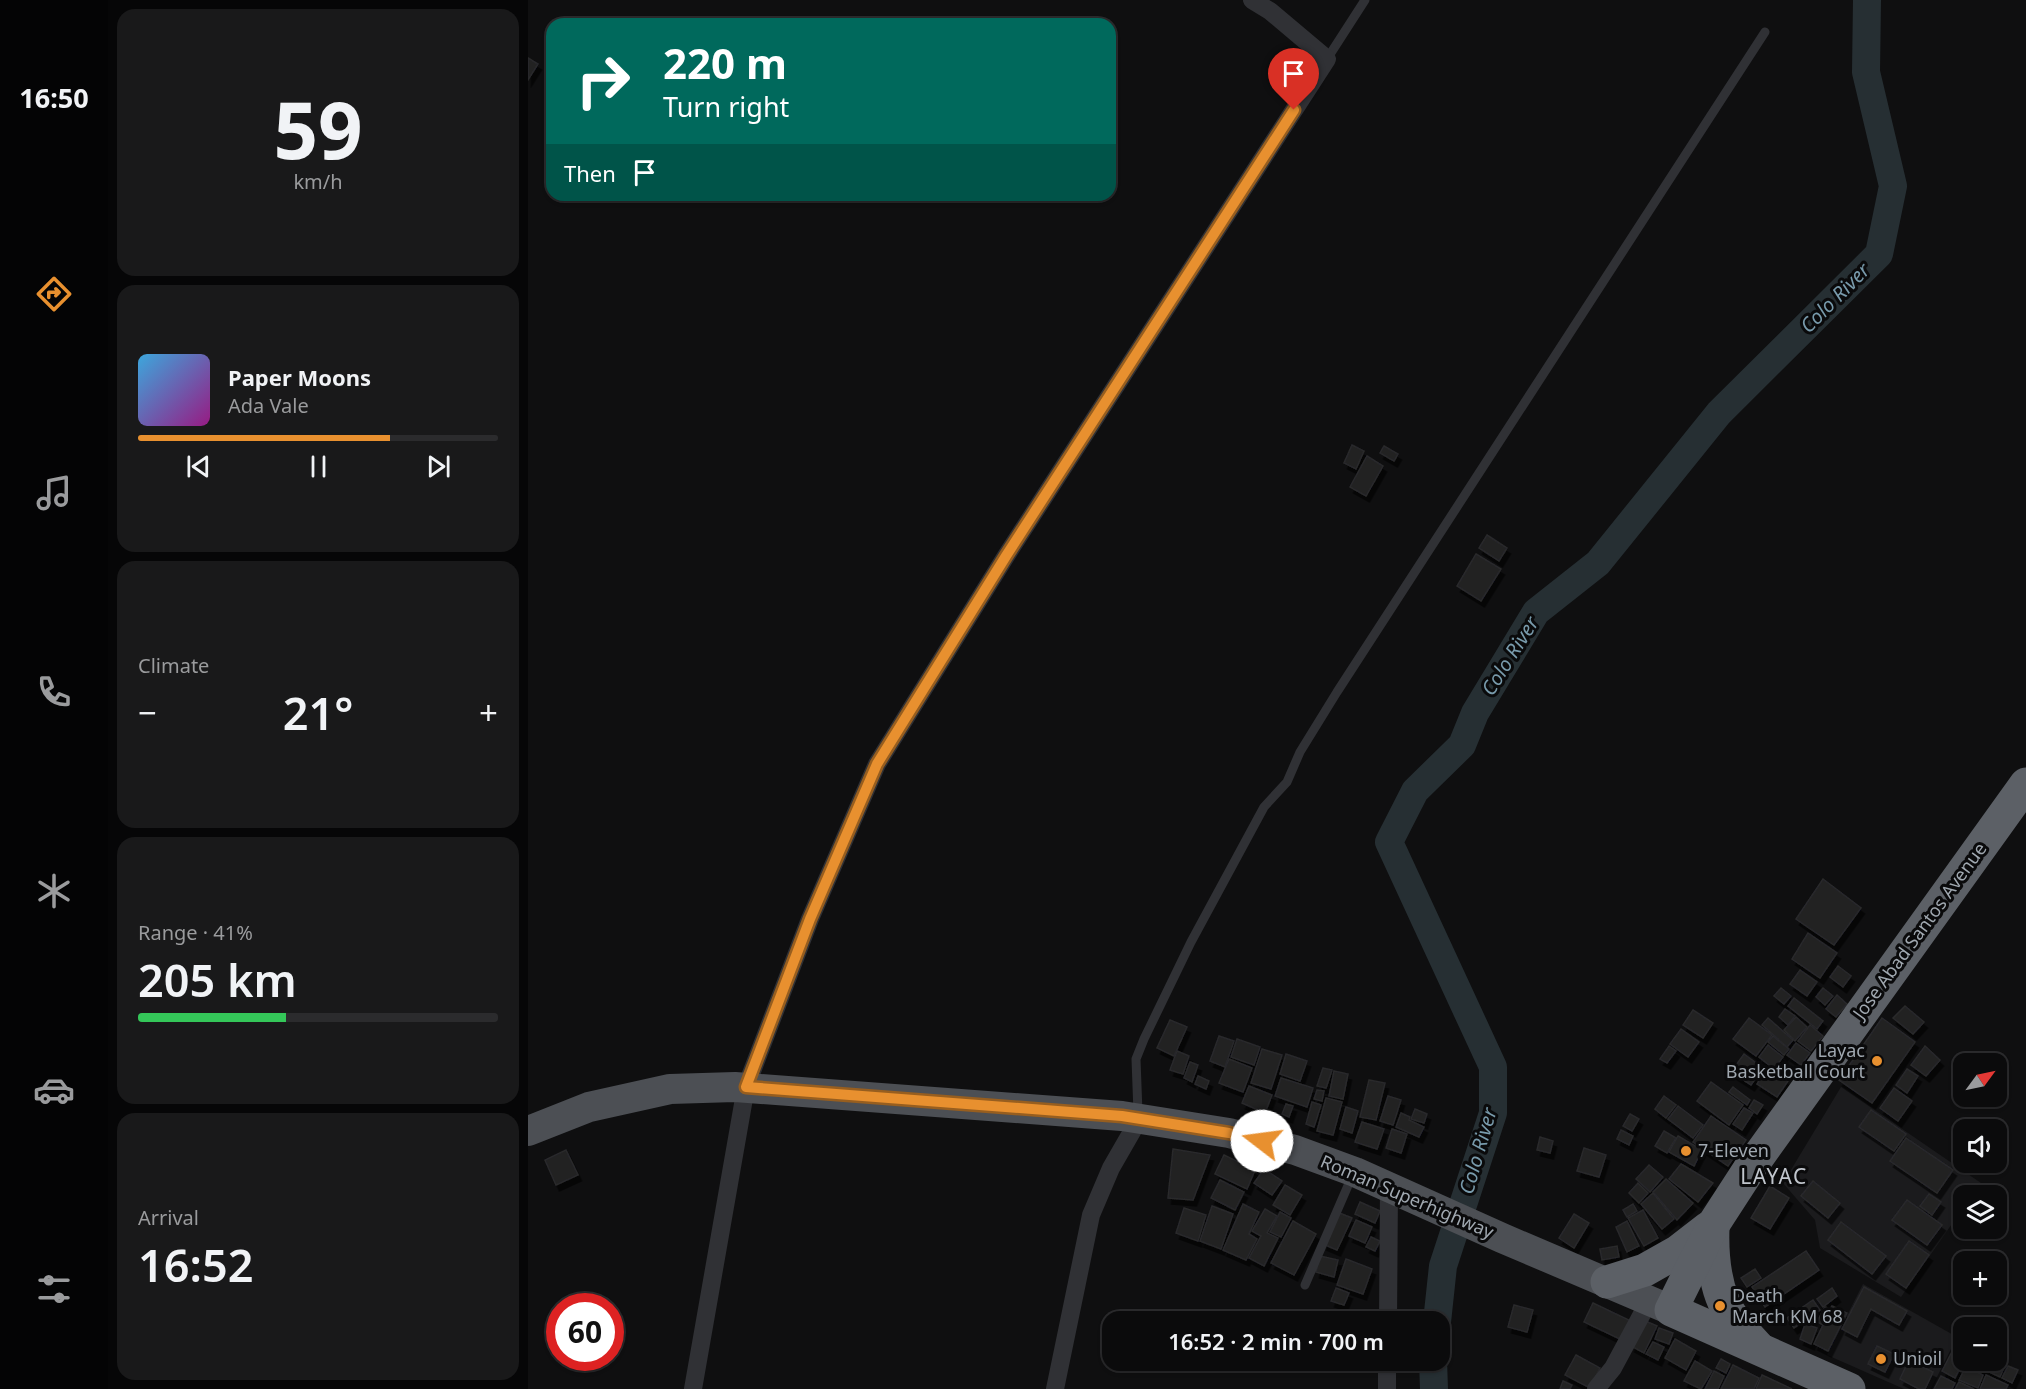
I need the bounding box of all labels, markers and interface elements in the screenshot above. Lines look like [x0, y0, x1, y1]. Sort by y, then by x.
text: 220 m [663, 34, 787, 91]
icon: right [564, 42, 642, 120]
pin [1268, 48, 1319, 110]
icon: arrive [1277, 57, 1310, 90]
text: 59 [273, 76, 363, 182]
text: 16:50 [19, 79, 89, 116]
text: Turn right [663, 88, 789, 125]
icon: arrive [628, 156, 661, 189]
text: Then [564, 158, 616, 188]
text: km/h [293, 168, 343, 195]
water label: Colo River [1794, 256, 1876, 338]
icon: directions [33, 273, 75, 315]
text: Paper Moons [228, 362, 371, 392]
text: Ada Vale [228, 392, 309, 419]
icon: previous [182, 450, 215, 483]
icon: pause [302, 450, 335, 483]
icon: next [422, 450, 455, 483]
icon: music [33, 472, 75, 514]
water label: Colo River [1475, 610, 1545, 700]
text: Climate [138, 652, 209, 679]
icon: phone [33, 671, 75, 713]
text: 21° [283, 682, 353, 743]
text: − [138, 690, 157, 735]
text: + [479, 690, 498, 735]
street label: Jose Abad Santos Avenue [1846, 837, 1991, 1025]
icon: climate [33, 870, 75, 912]
text: Range · 41% [138, 919, 253, 946]
text: 205 km [138, 949, 297, 1010]
place label: Layac Basketball Court [1726, 1038, 1866, 1083]
north arrow [1953, 1053, 2007, 1107]
map controls [1953, 1053, 2007, 1371]
marker: Layac Basketball Court [1870, 1054, 1884, 1068]
icon: car [33, 1069, 75, 1111]
water label: Colo River [1452, 1104, 1503, 1197]
position arrow [1230, 1109, 1294, 1173]
button: sound [1953, 1119, 2007, 1173]
place label: 7-Eleven [1698, 1138, 1769, 1162]
marker: 7-Eleven [1679, 1144, 1693, 1158]
street label: Roman Superhighway [1317, 1149, 1498, 1244]
district label: LAYAC [1740, 1162, 1808, 1190]
button: layers [1953, 1185, 2007, 1239]
text: Arrival [138, 1204, 199, 1231]
text: 16:52 [138, 1234, 253, 1295]
button: + [1953, 1251, 2007, 1305]
icon: filters [33, 1268, 75, 1310]
place label: Death March KM 68 [1732, 1283, 1843, 1328]
speed limit sign: 60 [546, 1293, 624, 1371]
marker: Death March KM 68 [1713, 1299, 1727, 1313]
button: − [1953, 1317, 2007, 1371]
text: 16:52 · 2 min · 700 m [1168, 1326, 1384, 1356]
place label: Unioil [1893, 1346, 1942, 1370]
marker: Unioil [1874, 1352, 1888, 1366]

